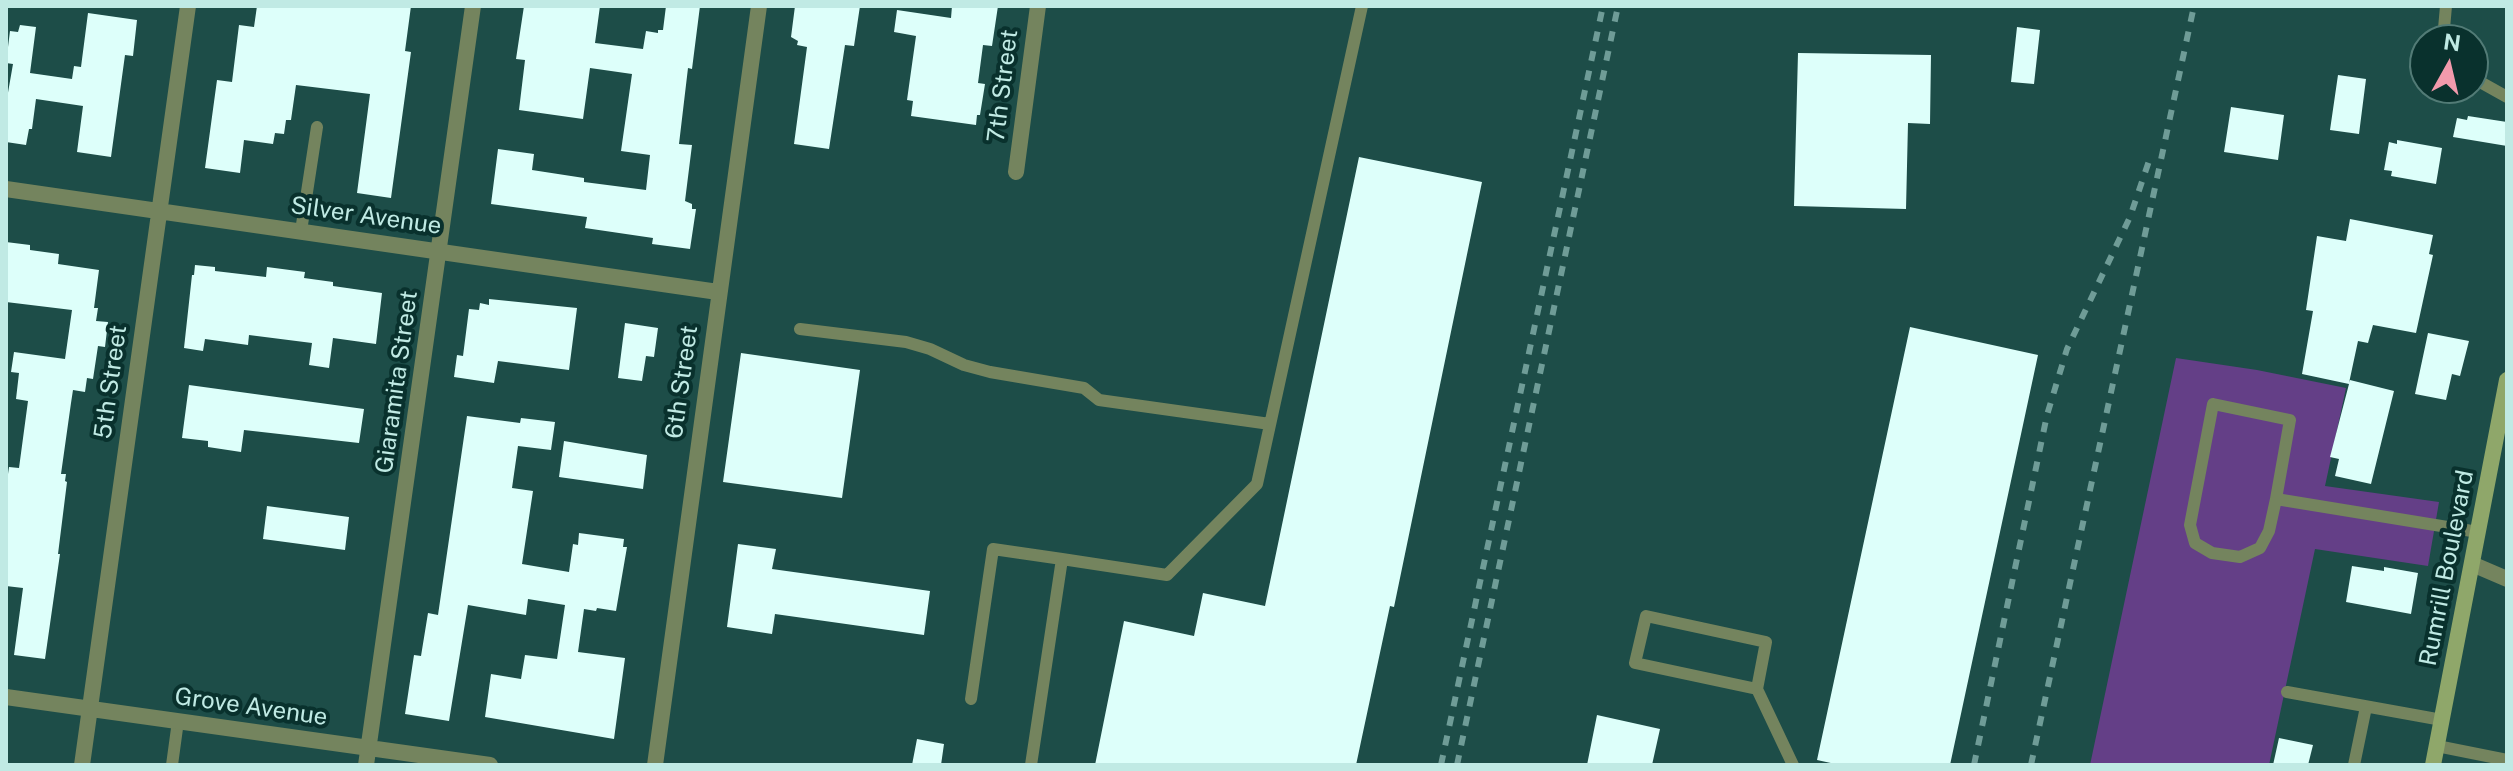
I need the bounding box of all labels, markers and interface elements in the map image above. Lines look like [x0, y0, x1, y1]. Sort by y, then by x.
north arrow [2409, 24, 2489, 104]
street label: 7th Street [982, 28, 1024, 144]
text: N [2442, 28, 2462, 56]
street label: Silver Avenue [289, 191, 443, 241]
street label: Giaramita Street [370, 289, 424, 475]
street label: 5th Street [89, 323, 133, 441]
street label: 6th Street [660, 324, 704, 440]
street label: Rumrill Boulevard [2414, 468, 2480, 668]
street label: Grove Avenue [173, 682, 329, 732]

